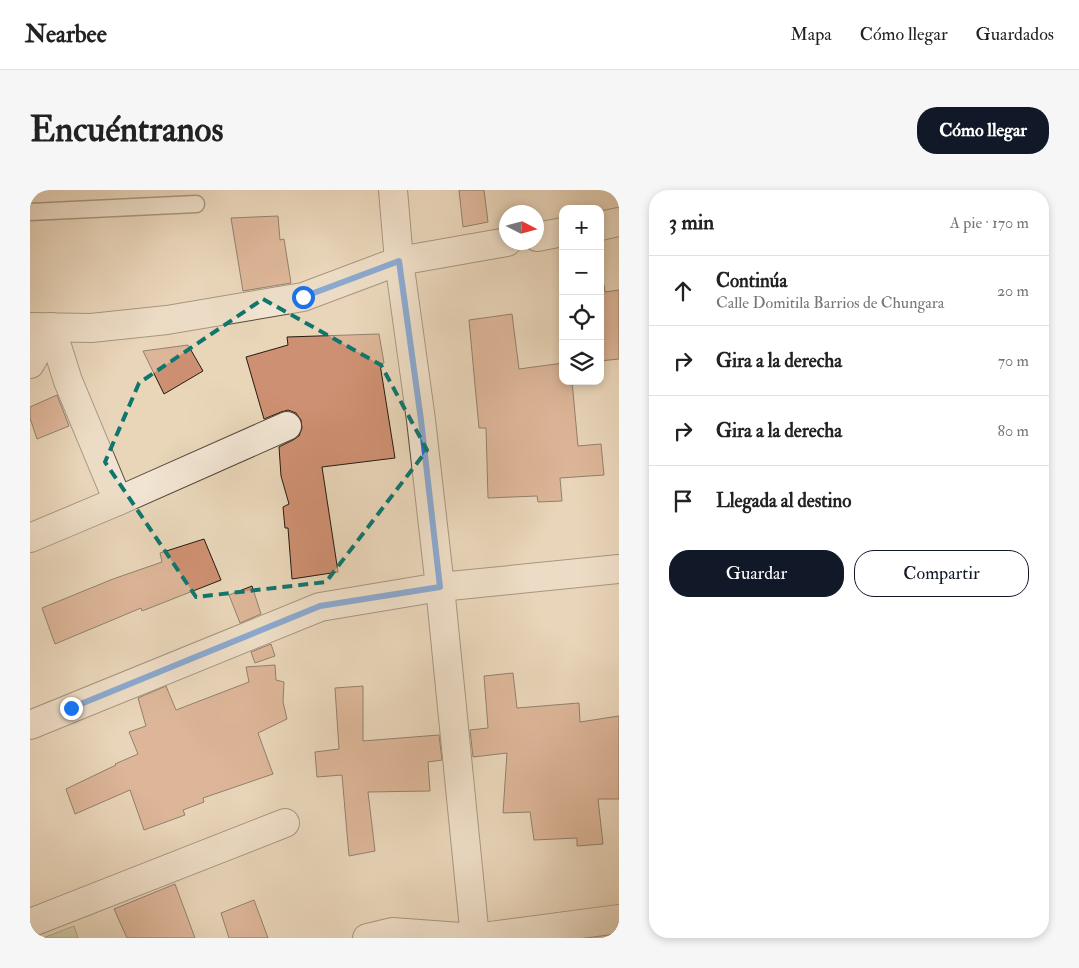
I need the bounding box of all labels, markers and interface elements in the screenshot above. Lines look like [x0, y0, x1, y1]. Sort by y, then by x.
text: Nearbee [25, 19, 107, 50]
text: Mapa [791, 23, 832, 46]
text: Cómo llegar [860, 23, 948, 46]
text: Guardados [976, 23, 1054, 46]
button: Cómo llegar [917, 107, 1049, 154]
text: Encuéntranos [30, 108, 223, 152]
north arrow [499, 205, 544, 250]
map controls [559, 205, 604, 385]
button: + [559, 205, 604, 250]
text: 3 min [669, 209, 714, 236]
text: A pie · 170 m [950, 213, 1029, 233]
button: − [559, 250, 604, 295]
text: Continúa [716, 269, 787, 293]
icon: ahead [669, 277, 697, 305]
text: 20 m [997, 281, 1029, 301]
route start [292, 286, 315, 309]
text: Calle Domitila Barrios de Chungara [716, 293, 944, 313]
button: locate [559, 295, 604, 340]
button: layers [559, 340, 604, 385]
icon: right [669, 347, 697, 375]
text: Gira a la derecha [716, 349, 842, 373]
text: 70 m [998, 351, 1029, 371]
icon: right [669, 417, 697, 445]
text: Gira a la derecha [716, 419, 842, 443]
text: 80 m [998, 421, 1029, 441]
icon: arrive [669, 487, 697, 515]
text: Llegada al destino [716, 489, 851, 513]
button: Guardar [669, 550, 844, 597]
button: Compartir [854, 550, 1029, 597]
route end [60, 697, 83, 720]

